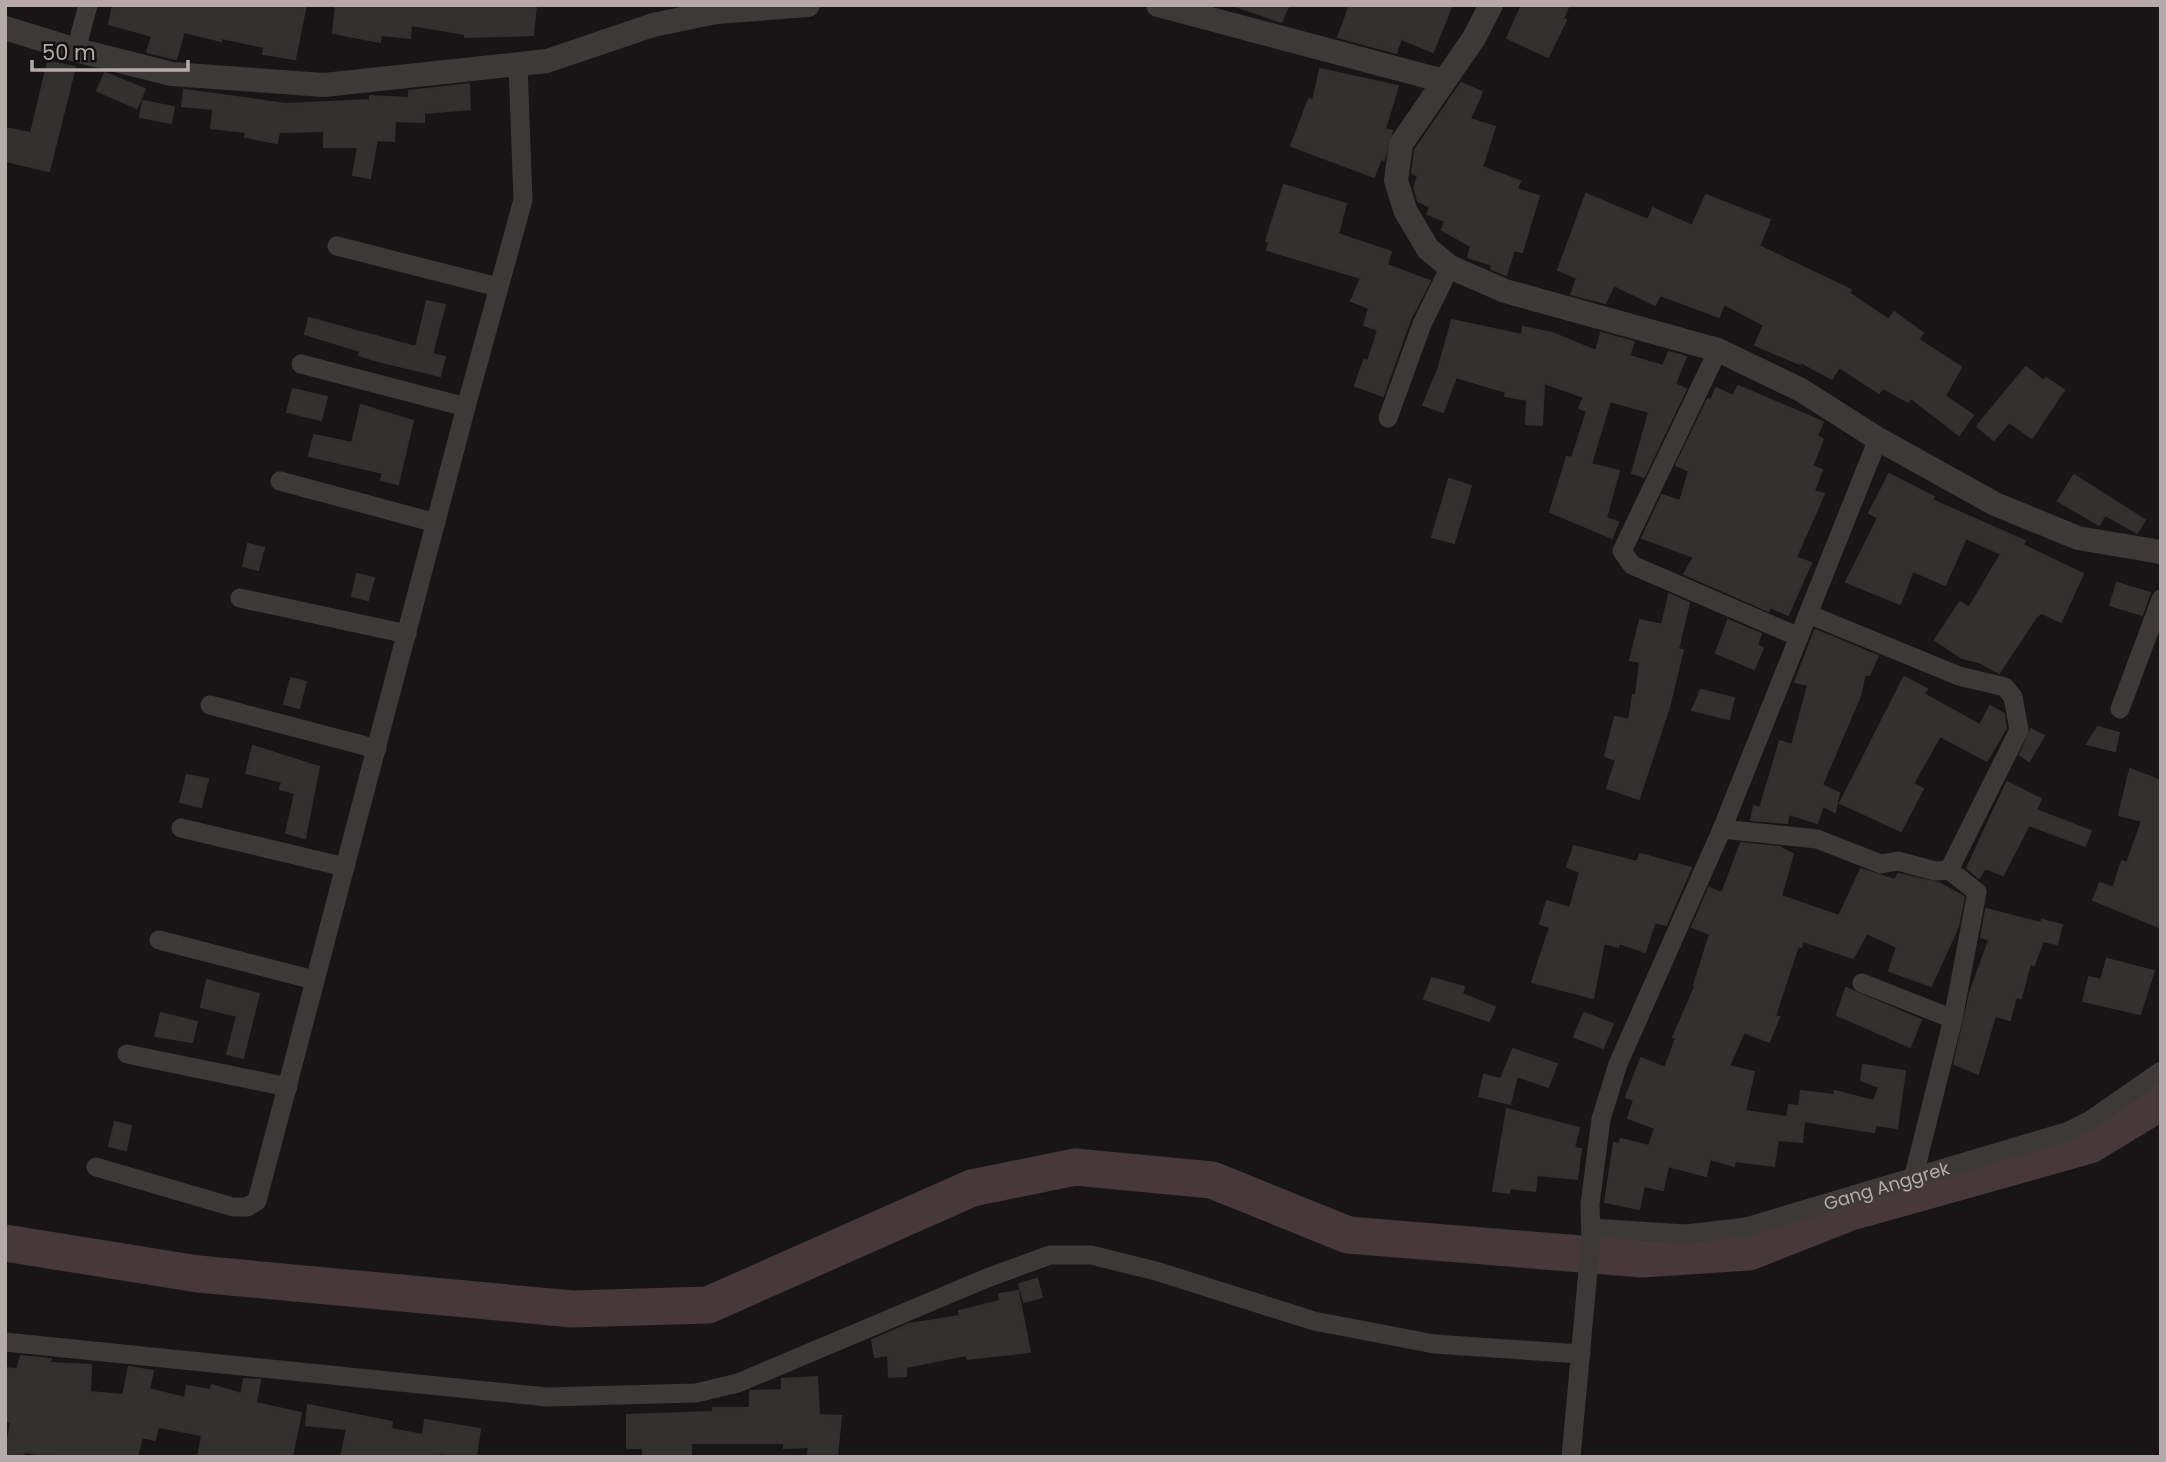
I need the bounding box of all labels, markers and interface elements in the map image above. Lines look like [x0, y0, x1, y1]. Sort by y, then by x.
scale bar [32, 28, 187, 72]
text: 50 m [42, 38, 96, 67]
street label: Gang Anggrek [1821, 1155, 1953, 1216]

